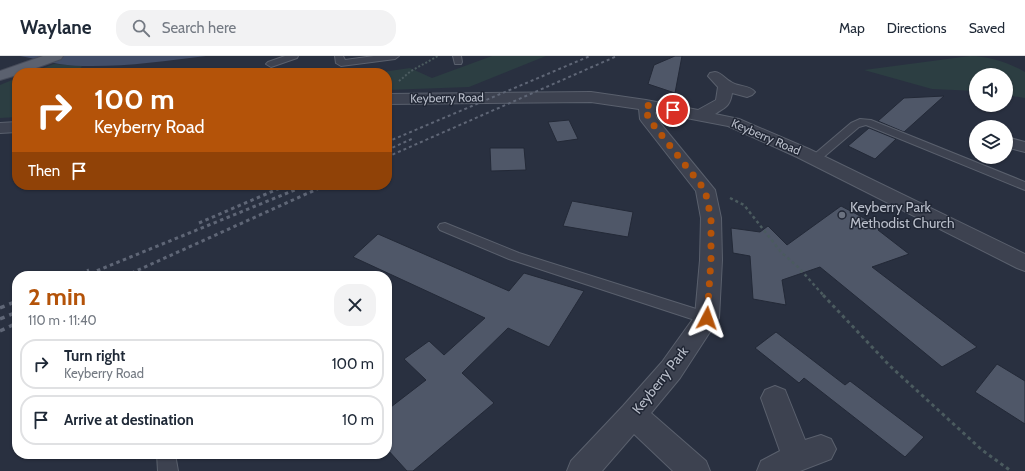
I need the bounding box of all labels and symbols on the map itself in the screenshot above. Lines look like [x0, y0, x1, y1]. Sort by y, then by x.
street label: Keyberry Road [410, 89, 484, 106]
pin [656, 93, 690, 127]
street label: Keyberry Road [729, 115, 803, 158]
place label: Keyberry Park Methodist Church [850, 198, 955, 232]
marker: Keyberry Park Methodist Church [837, 210, 847, 220]
position arrow [686, 297, 728, 339]
street label: Keyberry Park [628, 342, 692, 417]

